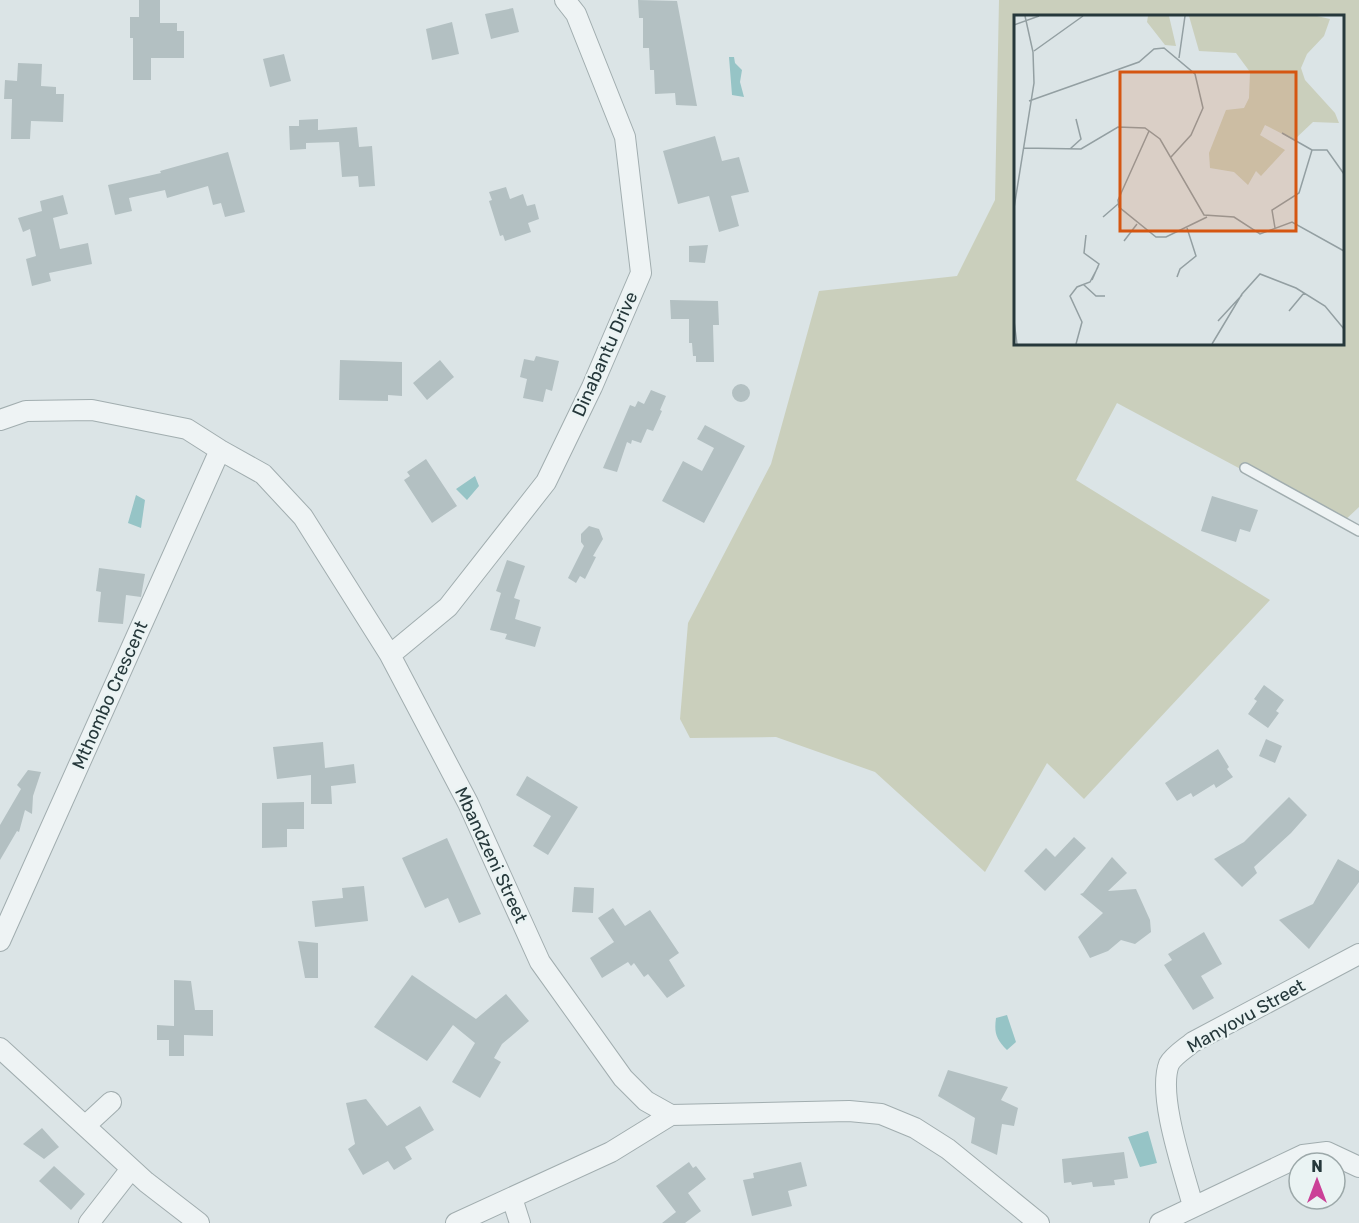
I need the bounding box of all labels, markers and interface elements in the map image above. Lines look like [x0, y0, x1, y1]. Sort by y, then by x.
inset map [1014, 15, 1344, 345]
street label: Dinabantu Drive [568, 288, 642, 420]
street label: Mthombo Crescent [67, 618, 153, 772]
street label: Mbandzeni Street [450, 784, 532, 926]
street label: Manyovu Street [1183, 974, 1309, 1058]
north arrow [1287, 1151, 1347, 1211]
text: N [1311, 1157, 1323, 1176]

